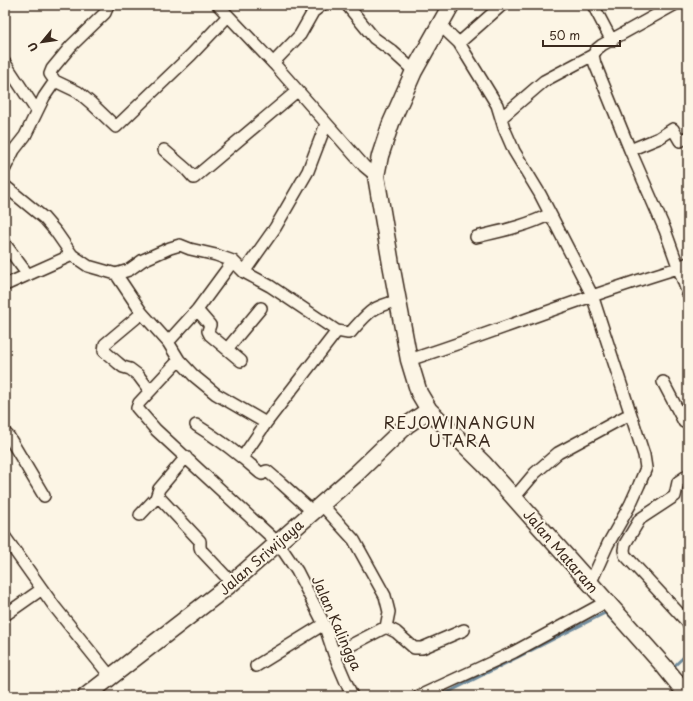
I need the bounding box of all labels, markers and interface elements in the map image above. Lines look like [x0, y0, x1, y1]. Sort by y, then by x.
north arrow [22, 22, 62, 62]
scale bar [543, 22, 620, 48]
text: 50 m [549, 26, 580, 44]
text: U [23, 39, 42, 55]
district label: REJOWINANGUN UTARA [384, 410, 536, 452]
street label: Jalan Mataram [519, 504, 603, 598]
street label: Jalan Sriwijaya [214, 514, 308, 600]
street label: Jalan Kalingga [307, 572, 367, 674]

